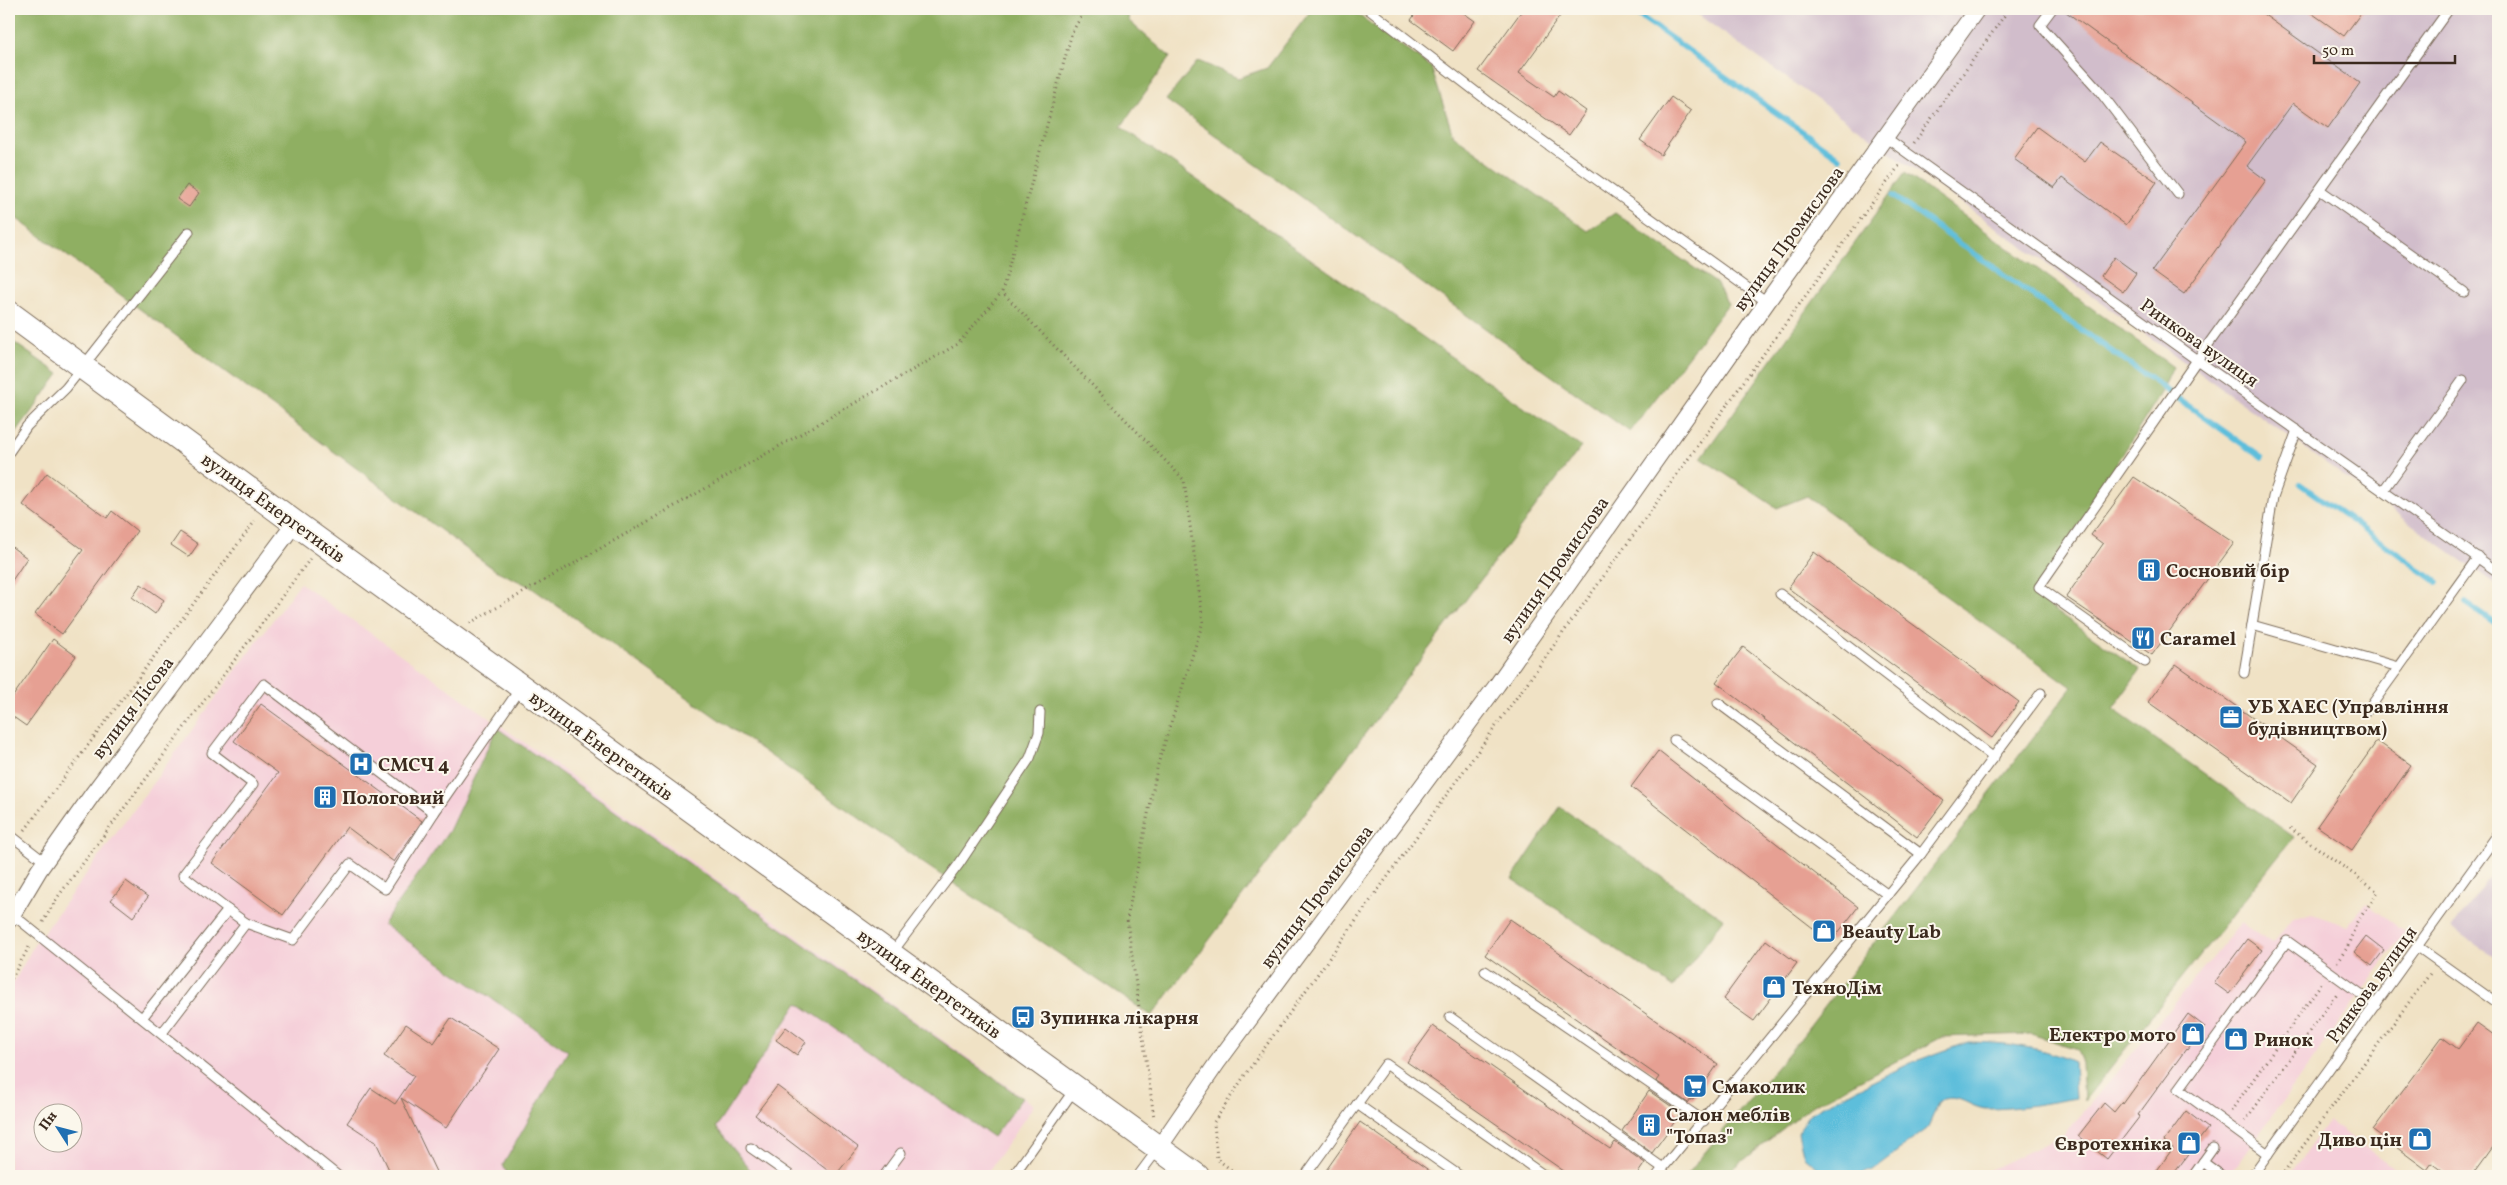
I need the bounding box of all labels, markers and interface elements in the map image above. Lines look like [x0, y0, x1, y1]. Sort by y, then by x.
scale bar [2314, 32, 2456, 64]
text: 50 m [2322, 41, 2354, 62]
street label: вулиця Промислова [1728, 161, 1851, 317]
street label: Ринкова вулиця [2134, 293, 2263, 394]
street label: вулиця Енергетиків [195, 447, 350, 570]
street label: вулиця Промислова [1495, 492, 1616, 649]
building icon: Сосновий бір [2136, 557, 2162, 583]
place label: Сосновий бір [2166, 559, 2290, 585]
restaurant icon: Caramel [2130, 625, 2156, 651]
place label: Caramel [2160, 627, 2236, 653]
street label: вулиця Лісова [86, 652, 181, 765]
street label: вулиця Енергетиків [523, 685, 678, 808]
place label: УБ ХАЕС (Управління будівництвом) [2248, 695, 2449, 743]
office icon: УБ ХАЕС (Управління будівництвом) [2218, 704, 2244, 730]
hospital icon: СМСЧ 4 [348, 751, 374, 777]
place label: СМСЧ 4 [378, 753, 450, 779]
building icon: Пологовий [312, 784, 338, 810]
place label: Пологовий [342, 786, 444, 812]
street label: вулиця Промислова [1255, 820, 1380, 974]
shop icon: Beauty Lab [1811, 918, 1837, 944]
place label: Beauty Lab [1842, 920, 1941, 946]
street label: Ринкова вулиця [2321, 921, 2424, 1049]
street label: вулиця Енергетиків [851, 923, 1006, 1046]
shop icon: ТехноДім [1761, 974, 1787, 1000]
place label: ТехноДім [1792, 976, 1882, 1002]
bus stop icon: Зупинка лікарня [1010, 1004, 1036, 1030]
place label: Зупинка лікарня [1040, 1006, 1199, 1032]
shop icon: Електро мото [2180, 1021, 2206, 1047]
place label: Електро мото [2049, 1023, 2176, 1049]
shop icon: Ринок [2223, 1026, 2249, 1052]
place label: Ринок [2254, 1028, 2313, 1054]
supermarket icon: Смаколик [1682, 1073, 1708, 1099]
place label: Смаколик [1712, 1075, 1806, 1101]
north arrow [32, 1102, 82, 1152]
place label: Салон меблів "Топаз" [1666, 1103, 1790, 1151]
text: Пн [35, 1108, 62, 1135]
building icon: Салон меблів "Топаз" [1636, 1112, 1662, 1138]
shop icon: Диво цін [2407, 1126, 2433, 1152]
place label: Диво цін [2318, 1128, 2402, 1154]
shop icon: Євротехніка [2176, 1130, 2202, 1156]
place label: Євротехніка [2055, 1132, 2172, 1158]

